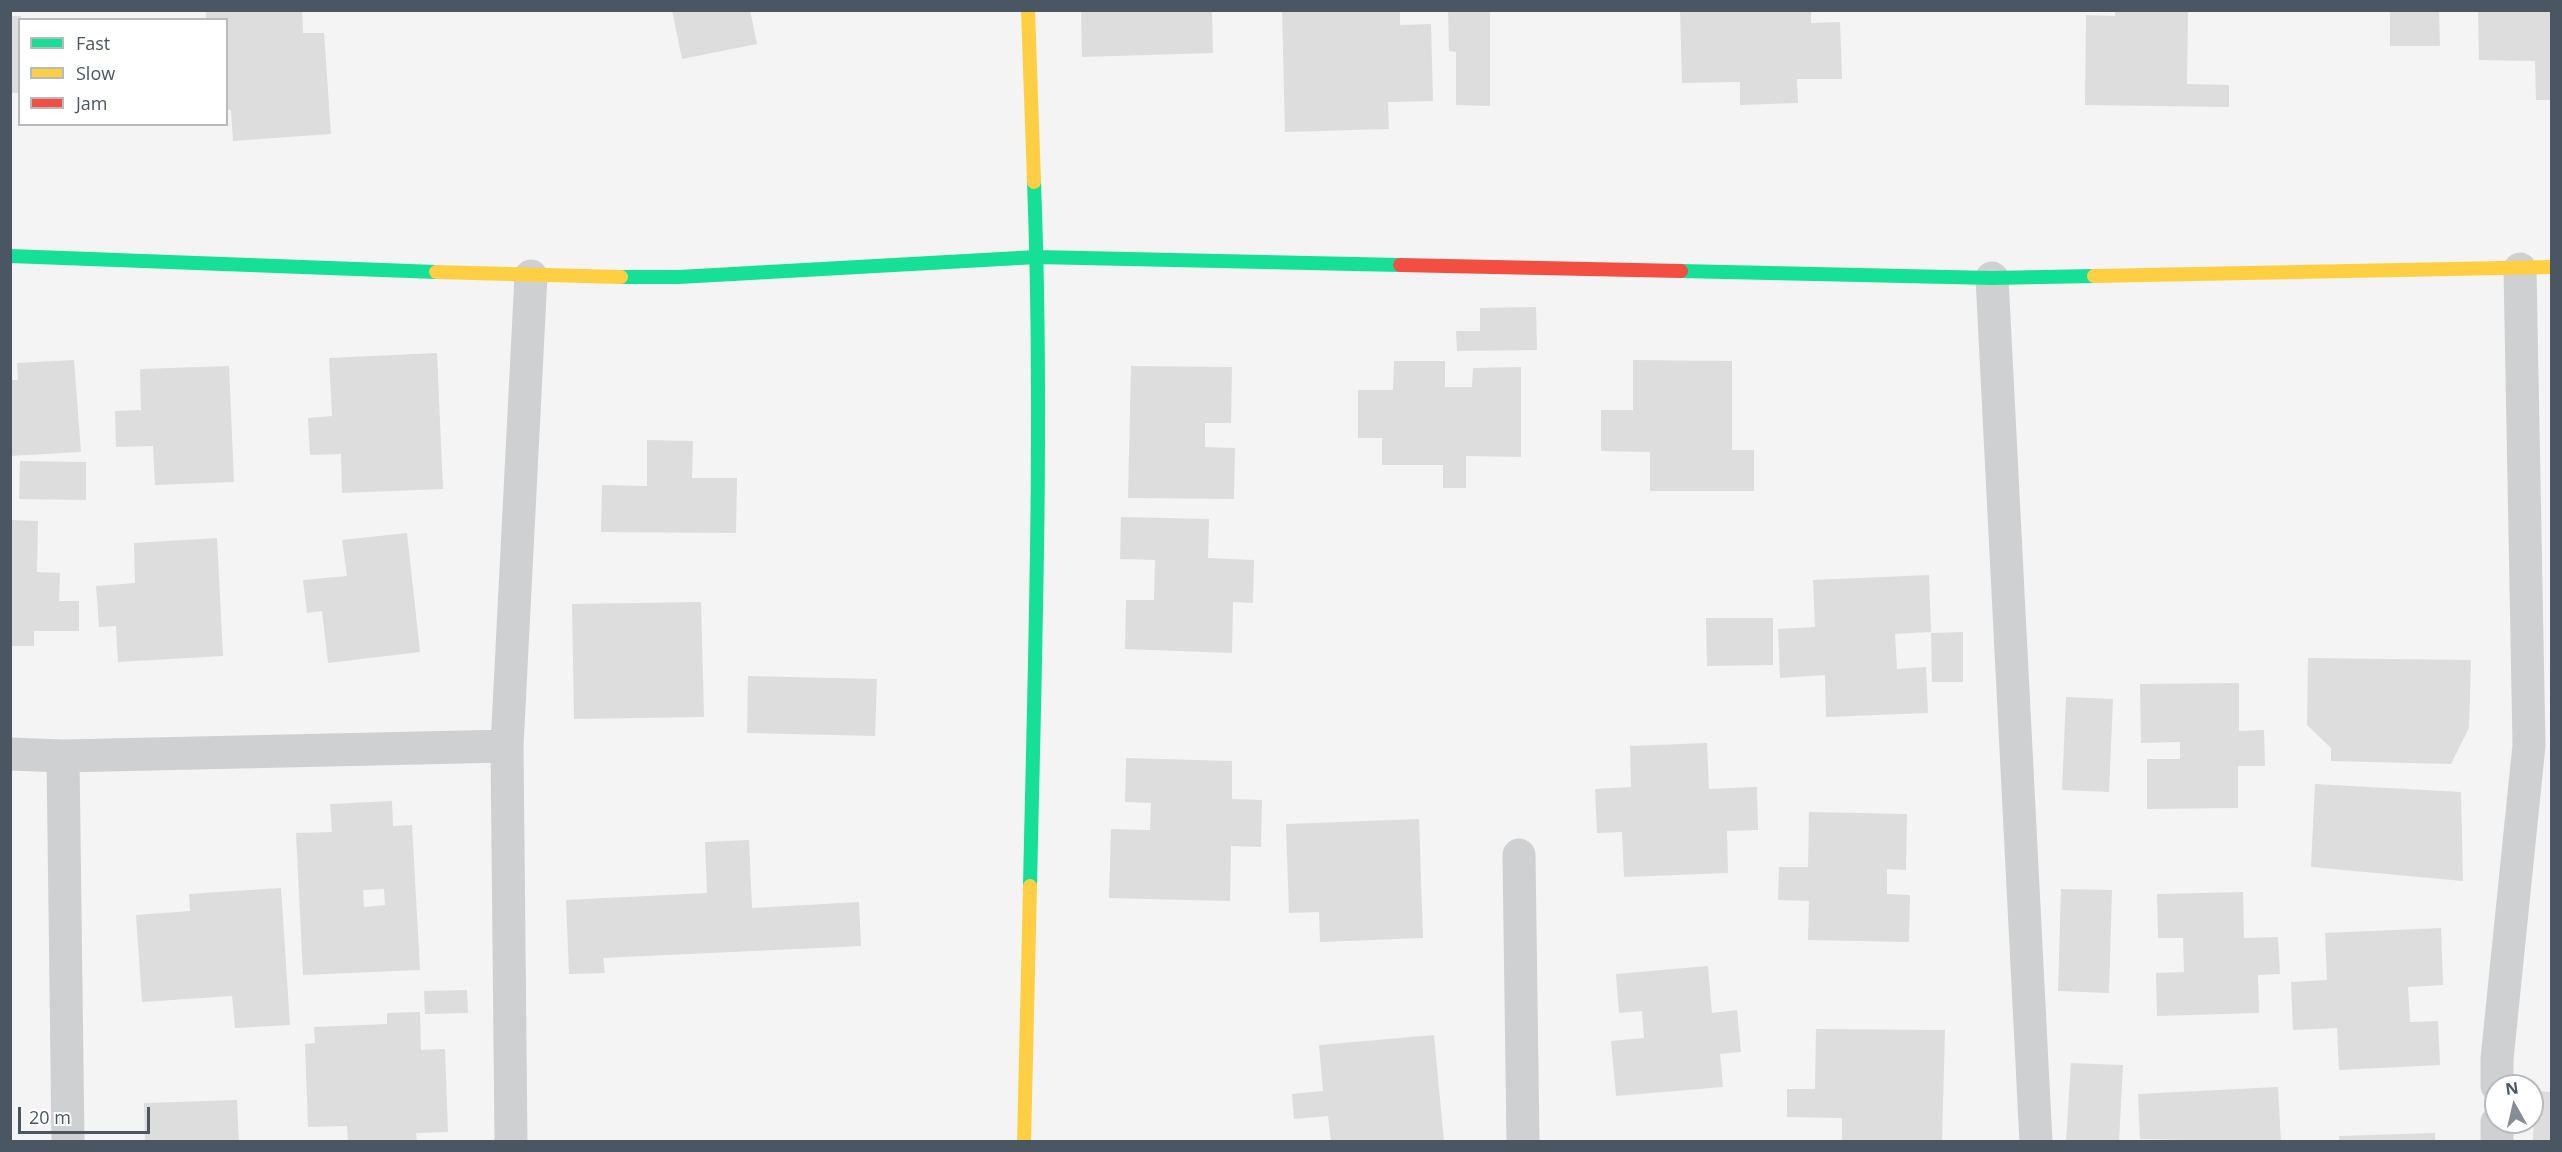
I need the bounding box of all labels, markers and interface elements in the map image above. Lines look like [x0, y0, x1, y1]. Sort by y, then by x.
legend [18, 18, 228, 126]
text: Fast [76, 31, 110, 55]
text: Slow [76, 61, 115, 85]
text: Jam [76, 91, 108, 115]
north arrow [2484, 1074, 2544, 1134]
text: N [2504, 1076, 2520, 1100]
scale bar [21, 1095, 153, 1133]
text: 20 m [29, 1105, 71, 1129]

